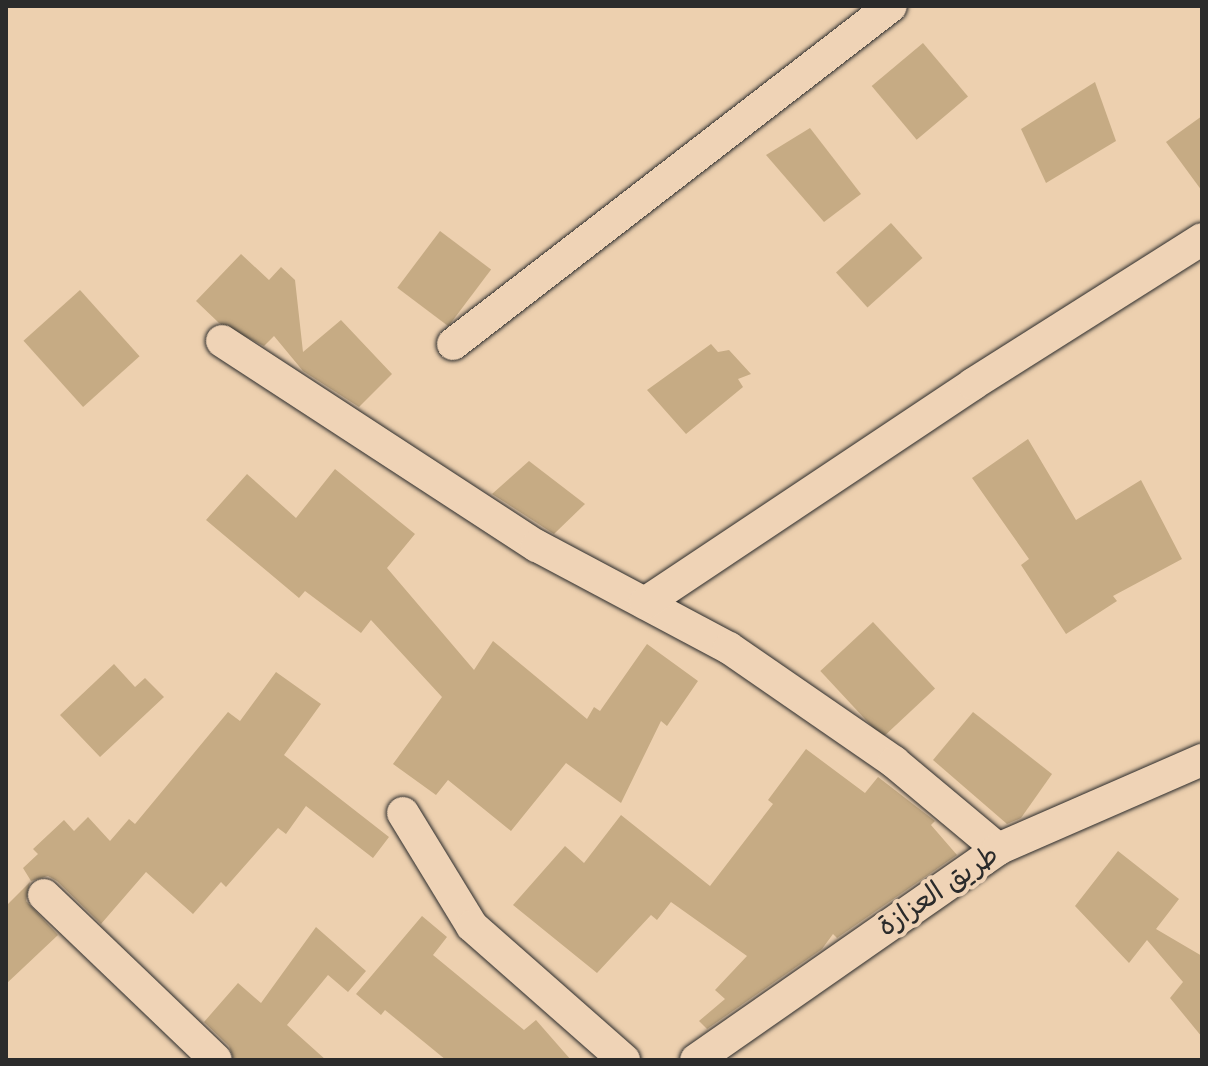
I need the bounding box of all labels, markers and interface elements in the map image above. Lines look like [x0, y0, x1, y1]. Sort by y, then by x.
street label: طريق العزازة [872, 839, 1006, 945]

